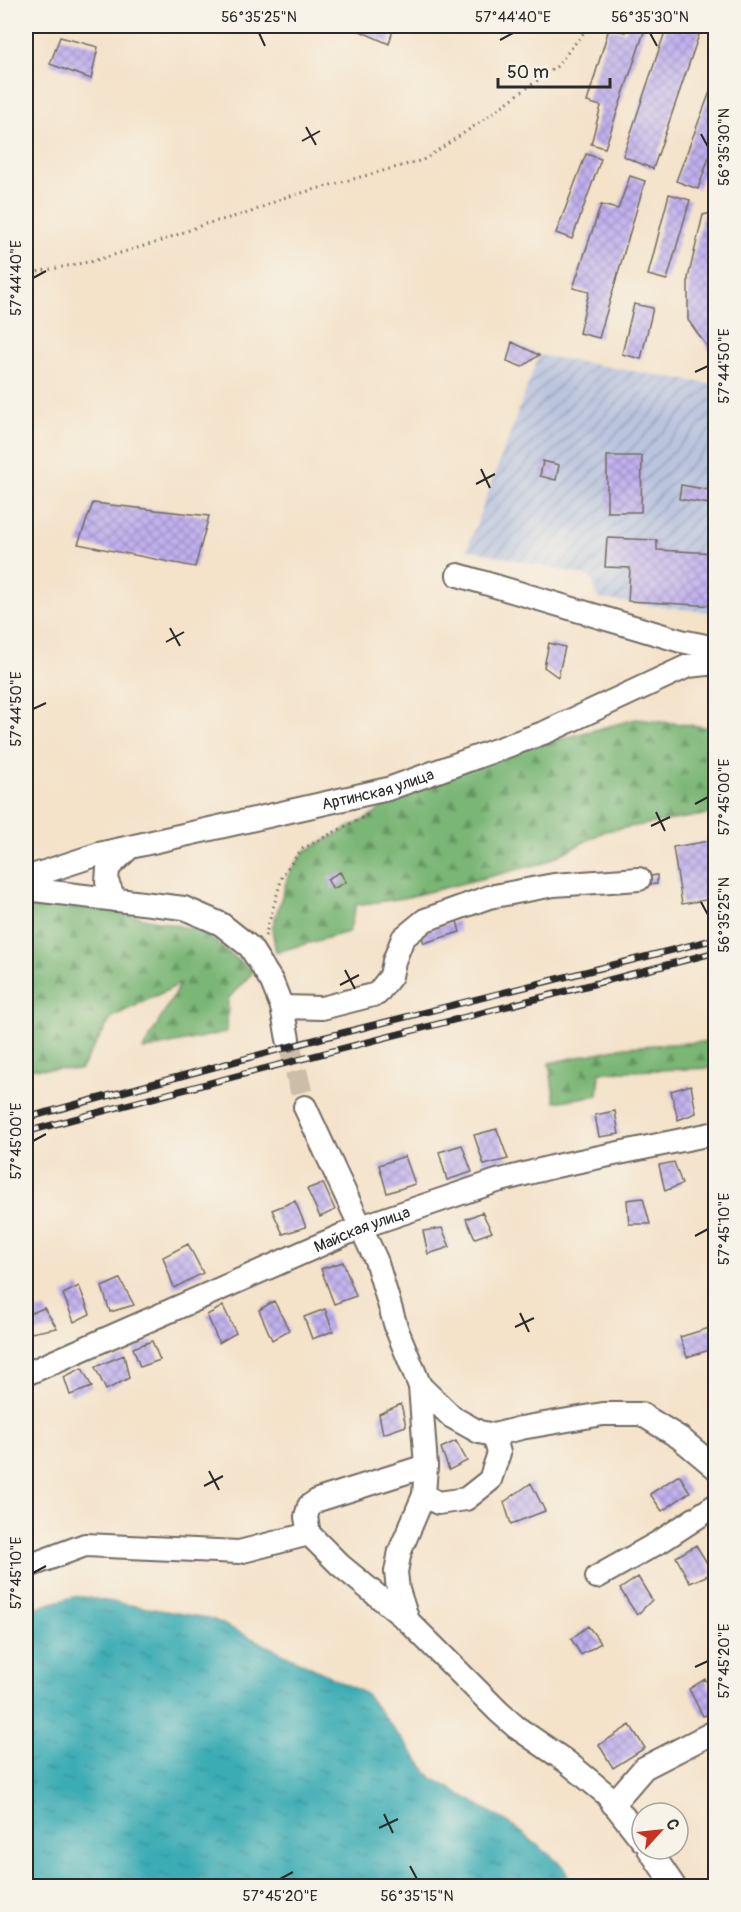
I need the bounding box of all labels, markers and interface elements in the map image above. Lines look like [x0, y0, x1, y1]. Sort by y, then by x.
text: 56°35'25"N [221, 8, 297, 27]
text: 57°44'40"E [475, 8, 551, 27]
text: 56°35'30"N [611, 8, 689, 27]
scale bar [498, 51, 610, 89]
text: 50 m [507, 61, 549, 84]
text: 56°35'30"N [715, 108, 734, 186]
text: 57°44'40"E [7, 240, 26, 316]
text: 57°44'50"E [715, 328, 734, 404]
text: 57°44'50"E [7, 671, 26, 747]
text: 57°45'00"E [715, 758, 734, 835]
street label: Артинская улица [320, 764, 437, 815]
text: 56°35'25"N [715, 877, 734, 953]
text: 57°45'00"E [7, 1102, 26, 1179]
text: 57°45'10"E [715, 1193, 734, 1265]
street label: Майская улица [311, 1202, 413, 1257]
text: 57°45'10"E [7, 1537, 26, 1609]
text: 57°45'20"E [715, 1623, 734, 1698]
north arrow [630, 1801, 690, 1861]
text: С [661, 1816, 684, 1834]
text: 57°45'20"E [243, 1887, 318, 1906]
text: 56°35'15"N [380, 1887, 454, 1906]

